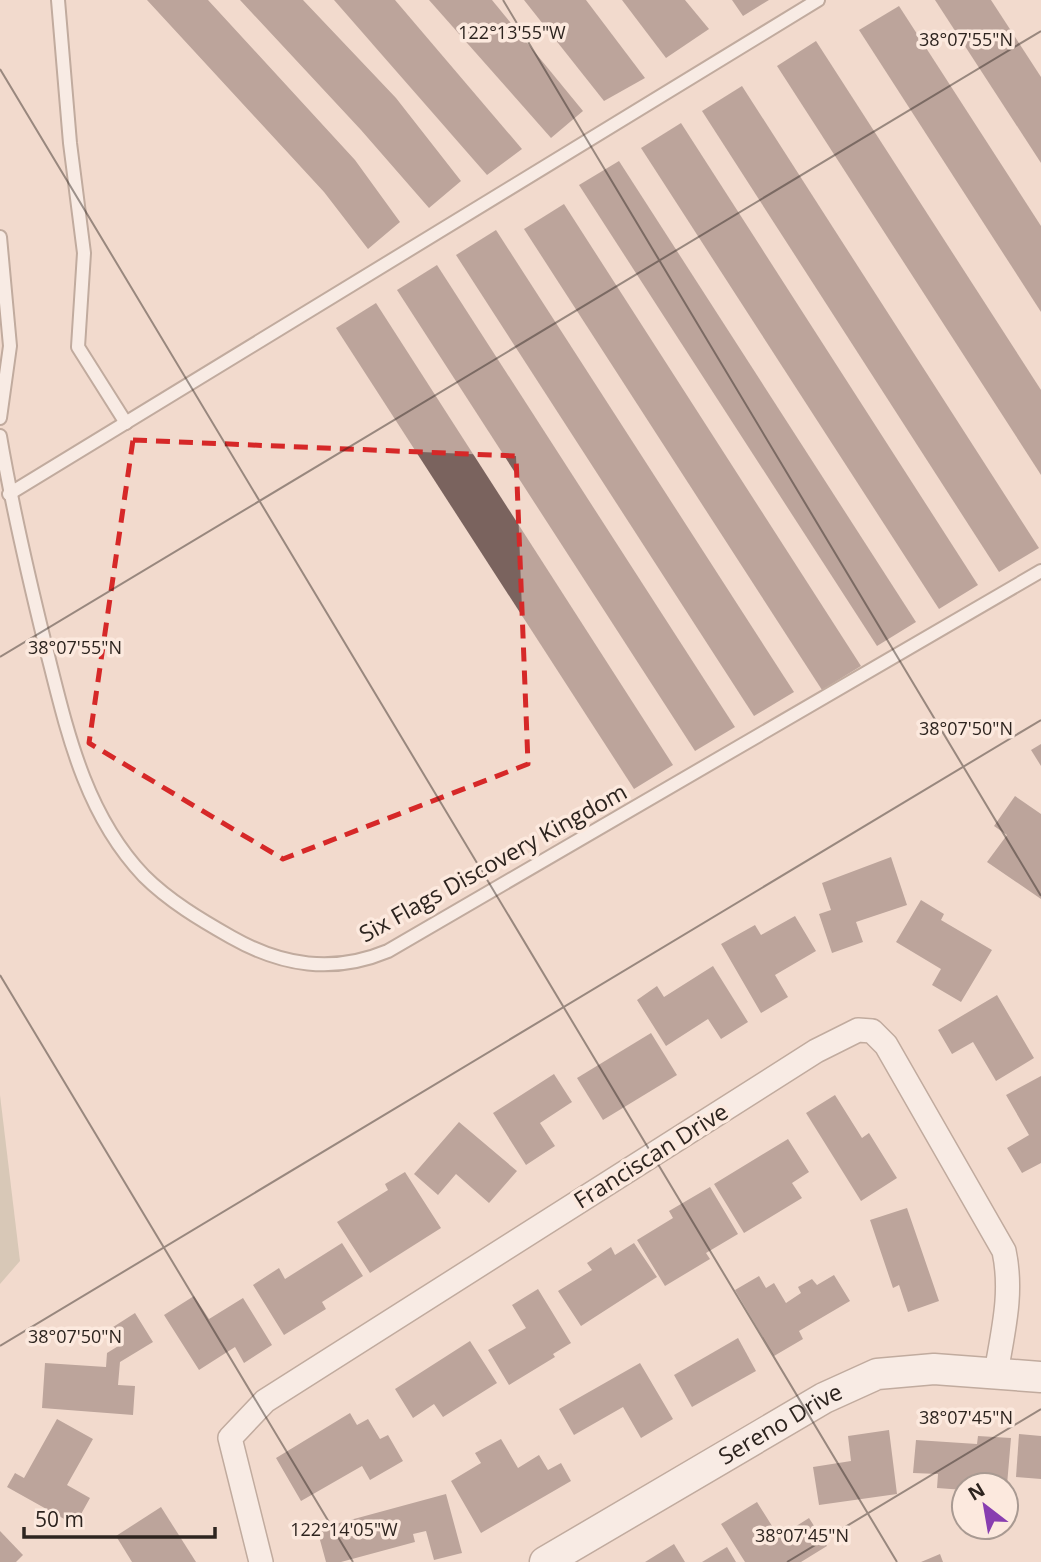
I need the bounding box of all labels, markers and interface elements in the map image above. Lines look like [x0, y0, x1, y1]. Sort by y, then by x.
text: 122°13'55"W [458, 20, 566, 44]
text: 38°07'55"N [919, 27, 1013, 51]
text: 38°07'55"N [28, 635, 122, 659]
text: 38°07'50"N [919, 716, 1013, 740]
street label: Six Flags Discovery Kingdom [353, 775, 632, 949]
street label: Franciscan Drive [567, 1095, 734, 1215]
text: 38°07'50"N [28, 1324, 122, 1348]
street label: Sereno Drive [712, 1375, 847, 1472]
text: 38°07'45"N [919, 1405, 1013, 1429]
north arrow [950, 1471, 1020, 1541]
text: N [963, 1476, 990, 1507]
scale bar [24, 1496, 215, 1540]
text: 50 m [35, 1505, 84, 1533]
text: 122°14'05"W [290, 1517, 398, 1541]
text: 38°07'45"N [755, 1523, 849, 1547]

